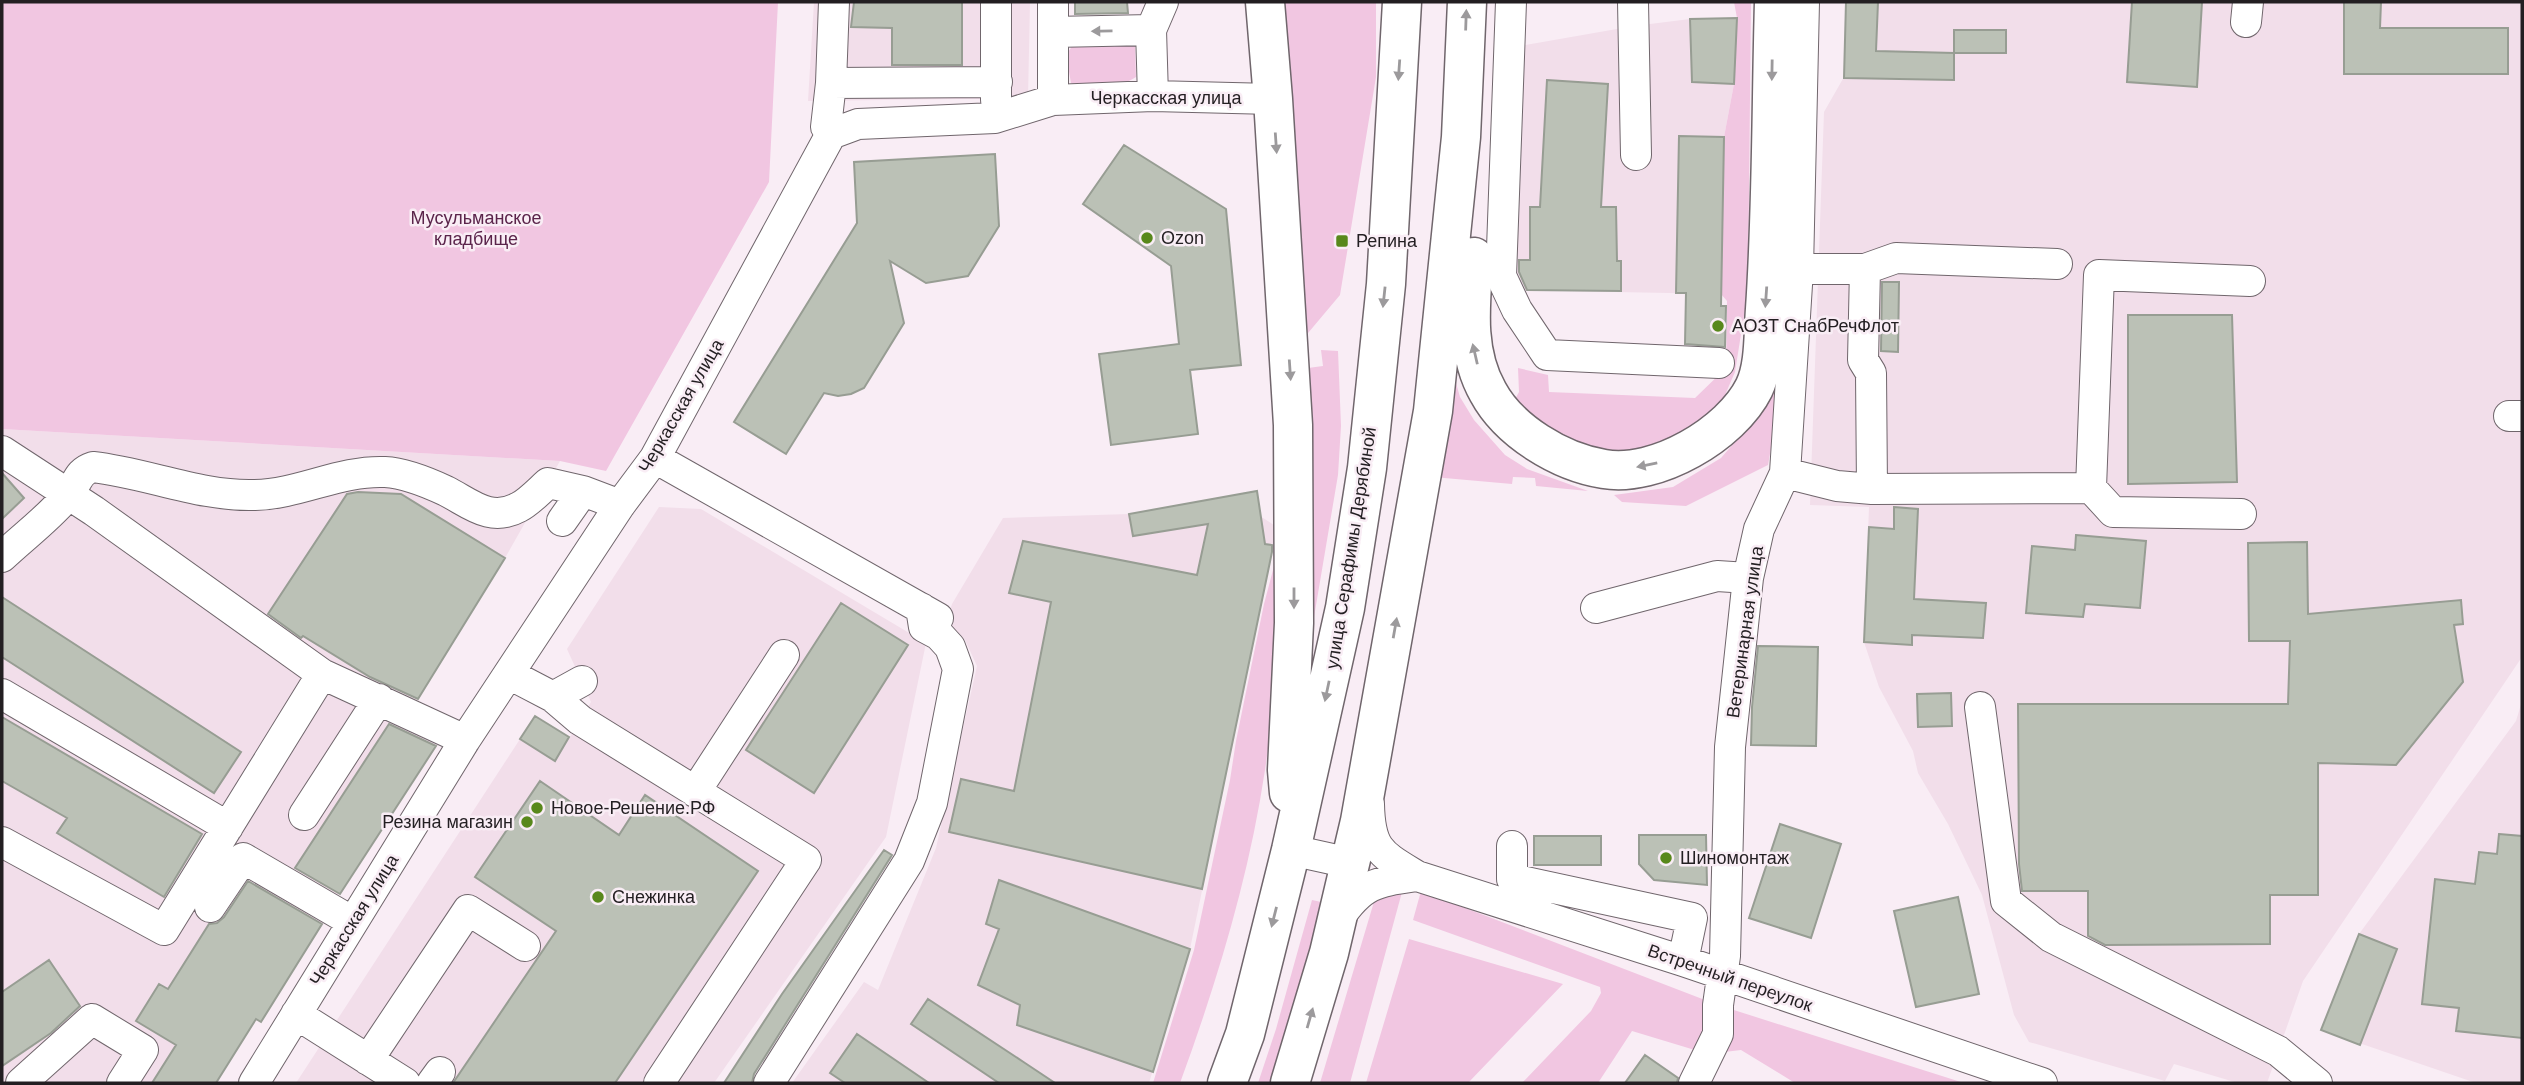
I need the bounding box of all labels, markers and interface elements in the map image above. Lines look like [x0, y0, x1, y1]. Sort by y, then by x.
one-way arrow [1460, 9, 1471, 31]
one-way arrow [1091, 25, 1113, 36]
one-way arrow [1393, 59, 1404, 81]
one-way arrow [1766, 59, 1778, 81]
street label: Черкасская улица [1091, 88, 1242, 108]
one-way arrow [1271, 132, 1282, 154]
park label: Мусульманское кладбище [411, 208, 541, 249]
place label: Ozon [1161, 228, 1204, 248]
marker: Ozon [1139, 230, 1155, 246]
place label: Репина [1356, 231, 1418, 251]
marker: Репина [1334, 233, 1350, 249]
one-way arrow [1379, 286, 1390, 308]
one-way arrow [1760, 287, 1771, 309]
place label: АОЗТ СнабРечФлот [1732, 316, 1899, 336]
marker: АОЗТ СнабРечФлот [1710, 318, 1726, 334]
street label: Черкасская улица [635, 335, 728, 476]
one-way arrow [1469, 343, 1480, 365]
one-way arrow [1285, 359, 1296, 381]
street label: улица Серафимы Дерябиной [1322, 426, 1380, 670]
one-way arrow [1636, 460, 1658, 471]
street label: Ветеринарная улица [1723, 544, 1767, 719]
one-way arrow [1288, 587, 1300, 609]
one-way arrow [1390, 617, 1401, 639]
one-way arrow [1322, 680, 1333, 702]
place label: Новое-Решение.РФ [551, 798, 716, 818]
marker: Новое-Решение.РФ [529, 800, 545, 816]
place label: Резина магазин [382, 812, 513, 832]
marker: Резина магазин [519, 814, 535, 830]
place label: Шиномонтаж [1680, 848, 1789, 868]
street label: Черкасская улица [306, 850, 403, 989]
marker: Шиномонтаж [1658, 850, 1674, 866]
place label: Снежинка [612, 887, 696, 907]
marker: Снежинка [590, 889, 606, 905]
one-way arrow [1268, 906, 1279, 928]
street label: Встречный переулок [1645, 940, 1815, 1016]
one-way arrow [1306, 1007, 1316, 1028]

